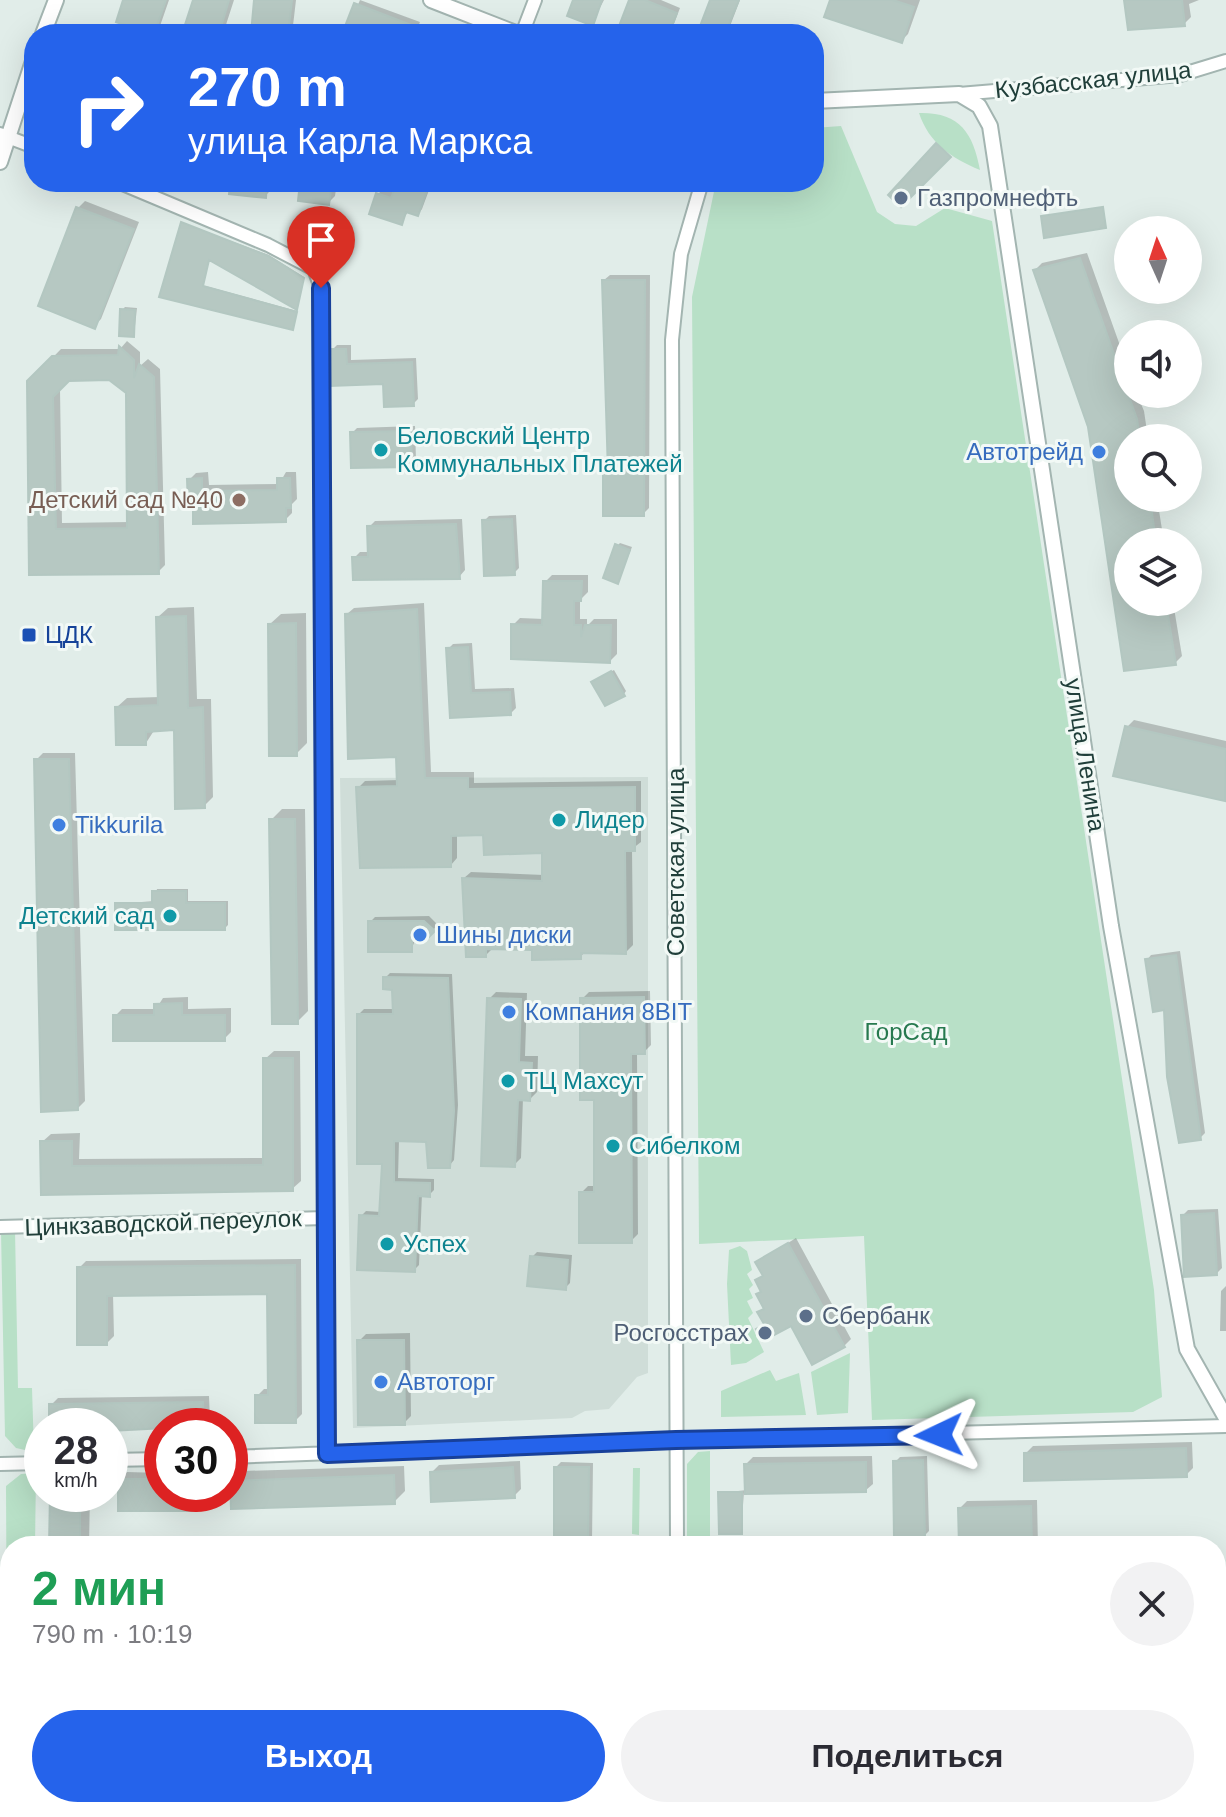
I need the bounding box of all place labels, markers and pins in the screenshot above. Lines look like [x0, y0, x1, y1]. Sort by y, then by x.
place label: Газпромнефть [917, 184, 1078, 211]
marker: Газпромнефть [892, 189, 910, 207]
pin [287, 206, 355, 288]
place label: Беловский Центр Коммунальных Платежей [397, 422, 683, 477]
place label: Автотрейд [966, 438, 1083, 465]
marker: Беловский Центр Коммунальных Платежей [372, 441, 390, 459]
marker: Автотрейд [1090, 443, 1108, 461]
place label: Детский сад №40 [29, 486, 223, 513]
marker: Детский сад №40 [230, 491, 248, 509]
place label: ЦДК [45, 621, 93, 648]
marker: ЦДК [20, 626, 38, 644]
place label: Лидер [575, 806, 645, 833]
place label: Tikkurila [75, 811, 164, 838]
marker: Лидер [550, 811, 568, 829]
marker: Tikkurila [50, 816, 68, 834]
place label: Детский сад [19, 902, 154, 929]
marker: Детский сад [161, 907, 179, 925]
place label: Шины диски [436, 921, 572, 948]
marker: Шины диски [411, 926, 429, 944]
place label: Компания 8BIT [525, 998, 693, 1025]
marker: Компания 8BIT [500, 1003, 518, 1021]
place label: ТЦ Махсут [524, 1067, 643, 1094]
marker: ТЦ Махсут [499, 1072, 517, 1090]
place label: Сибелком [629, 1132, 740, 1159]
marker: Сибелком [604, 1137, 622, 1155]
place label: Успех [403, 1230, 466, 1257]
marker: Успех [378, 1235, 396, 1253]
place label: Сбербанк [822, 1302, 930, 1329]
marker: Сбербанк [797, 1307, 815, 1325]
place label: Росгосстрах [613, 1319, 749, 1346]
marker: Росгосстрах [756, 1324, 774, 1342]
place label: Автоторг [397, 1368, 495, 1395]
marker: Автоторг [372, 1373, 390, 1391]

